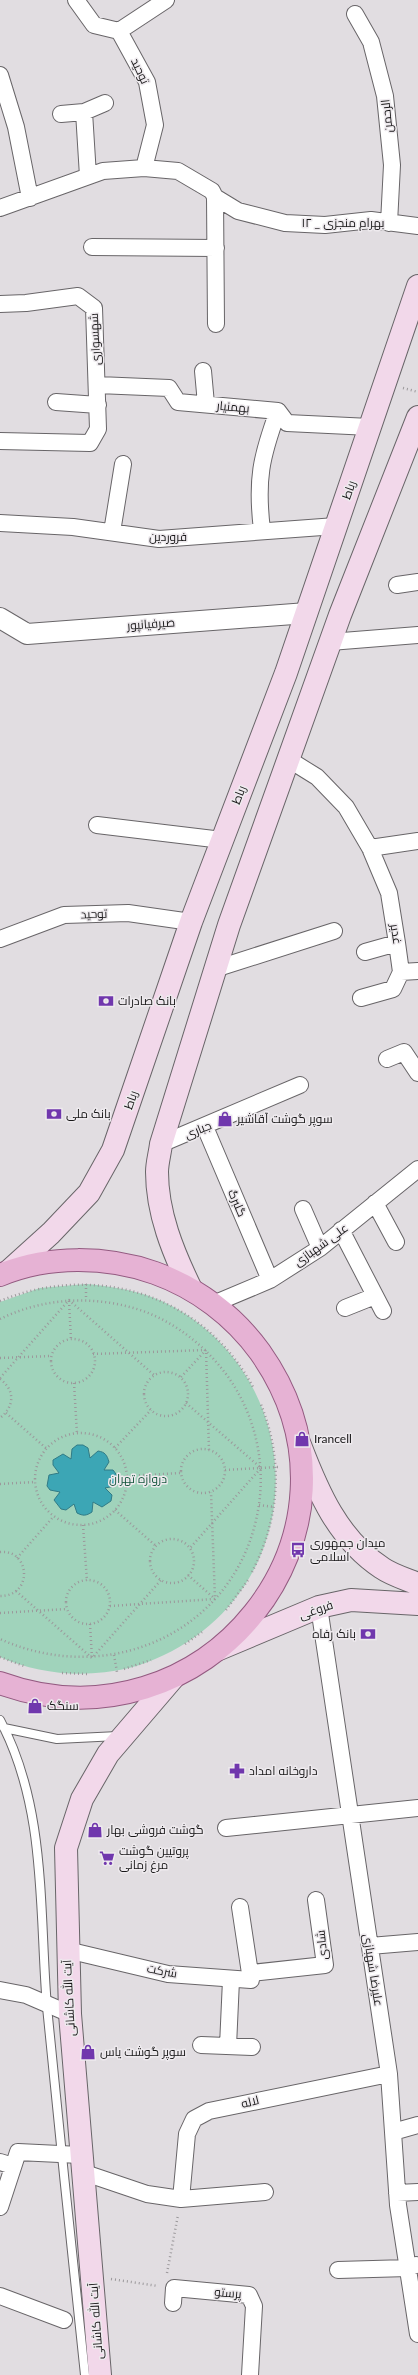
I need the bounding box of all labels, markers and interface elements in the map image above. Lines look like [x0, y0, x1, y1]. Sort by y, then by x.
street label: توحید [128, 55, 153, 87]
street label: الرحمن [377, 99, 396, 133]
street label: ۱۲ _ بهرام منجزی [301, 215, 385, 231]
street label: شهسواری [86, 312, 103, 366]
street label: بهمنیار [215, 398, 250, 415]
street label: رباط [338, 478, 359, 501]
street label: فروردین [149, 529, 187, 544]
street label: صیرفیانپور [125, 614, 176, 634]
street label: رباط [228, 783, 249, 806]
street label: توحید [80, 906, 108, 921]
street label: غدیر [387, 922, 405, 945]
bank icon: بانک صادرات [97, 992, 115, 1010]
place label: بانک صادرات [118, 993, 176, 1008]
street label: رباط [120, 1088, 141, 1111]
bank icon: بانک ملی [45, 1105, 63, 1123]
place label: بانک ملی [66, 1106, 111, 1121]
shop icon: سوپر گوشت آقاشیر [216, 1110, 234, 1128]
place label: سوپر گوشت آقاشیر [236, 1111, 333, 1128]
street label: جباری [182, 1117, 213, 1142]
street label: گلبرگ [225, 1187, 250, 1219]
street label: علی شهبازی [291, 1220, 351, 1269]
shop icon: Irancell [293, 1430, 311, 1448]
place label: Irancell [314, 1431, 352, 1446]
park label: دروازه تهران [109, 1471, 167, 1486]
place label: میدان جمهوری اسلامی [310, 1535, 385, 1564]
bus stop icon: میدان جمهوری اسلامی [289, 1541, 307, 1559]
street label: فروغی [297, 1597, 335, 1622]
bank icon: بانک رفاه [359, 1625, 377, 1643]
place label: بانک رفاه [312, 1626, 356, 1641]
shop icon: سنگک [26, 1697, 44, 1715]
place label: سنگک [47, 1698, 79, 1713]
pharmacy icon: داروخانه امداد [228, 1762, 246, 1780]
place label: داروخانه امداد [249, 1763, 318, 1778]
shop icon: گوشت فروشی بهار [86, 1821, 104, 1839]
place label: گوشت فروشی بهار [106, 1822, 204, 1837]
place label: پروتیین گوشت مرغ زمانی [119, 1843, 190, 1873]
supermarket icon: پروتیین گوشت مرغ زمانی [98, 1849, 116, 1867]
street label: شادی [312, 1929, 331, 1961]
street label: علیرضا شهبازی [360, 1933, 387, 2007]
street label: آیت الله کاشانی [59, 1959, 78, 2037]
street label: شرکت [146, 1960, 179, 1981]
shop icon: سوپر گوشت یاس [79, 2043, 97, 2061]
place label: سوپر گوشت یاس [100, 2044, 186, 2061]
street label: لاله [239, 2092, 260, 2111]
street label: آیت الله کاشانی [85, 2282, 106, 2360]
street label: پرستو [214, 2284, 243, 2303]

